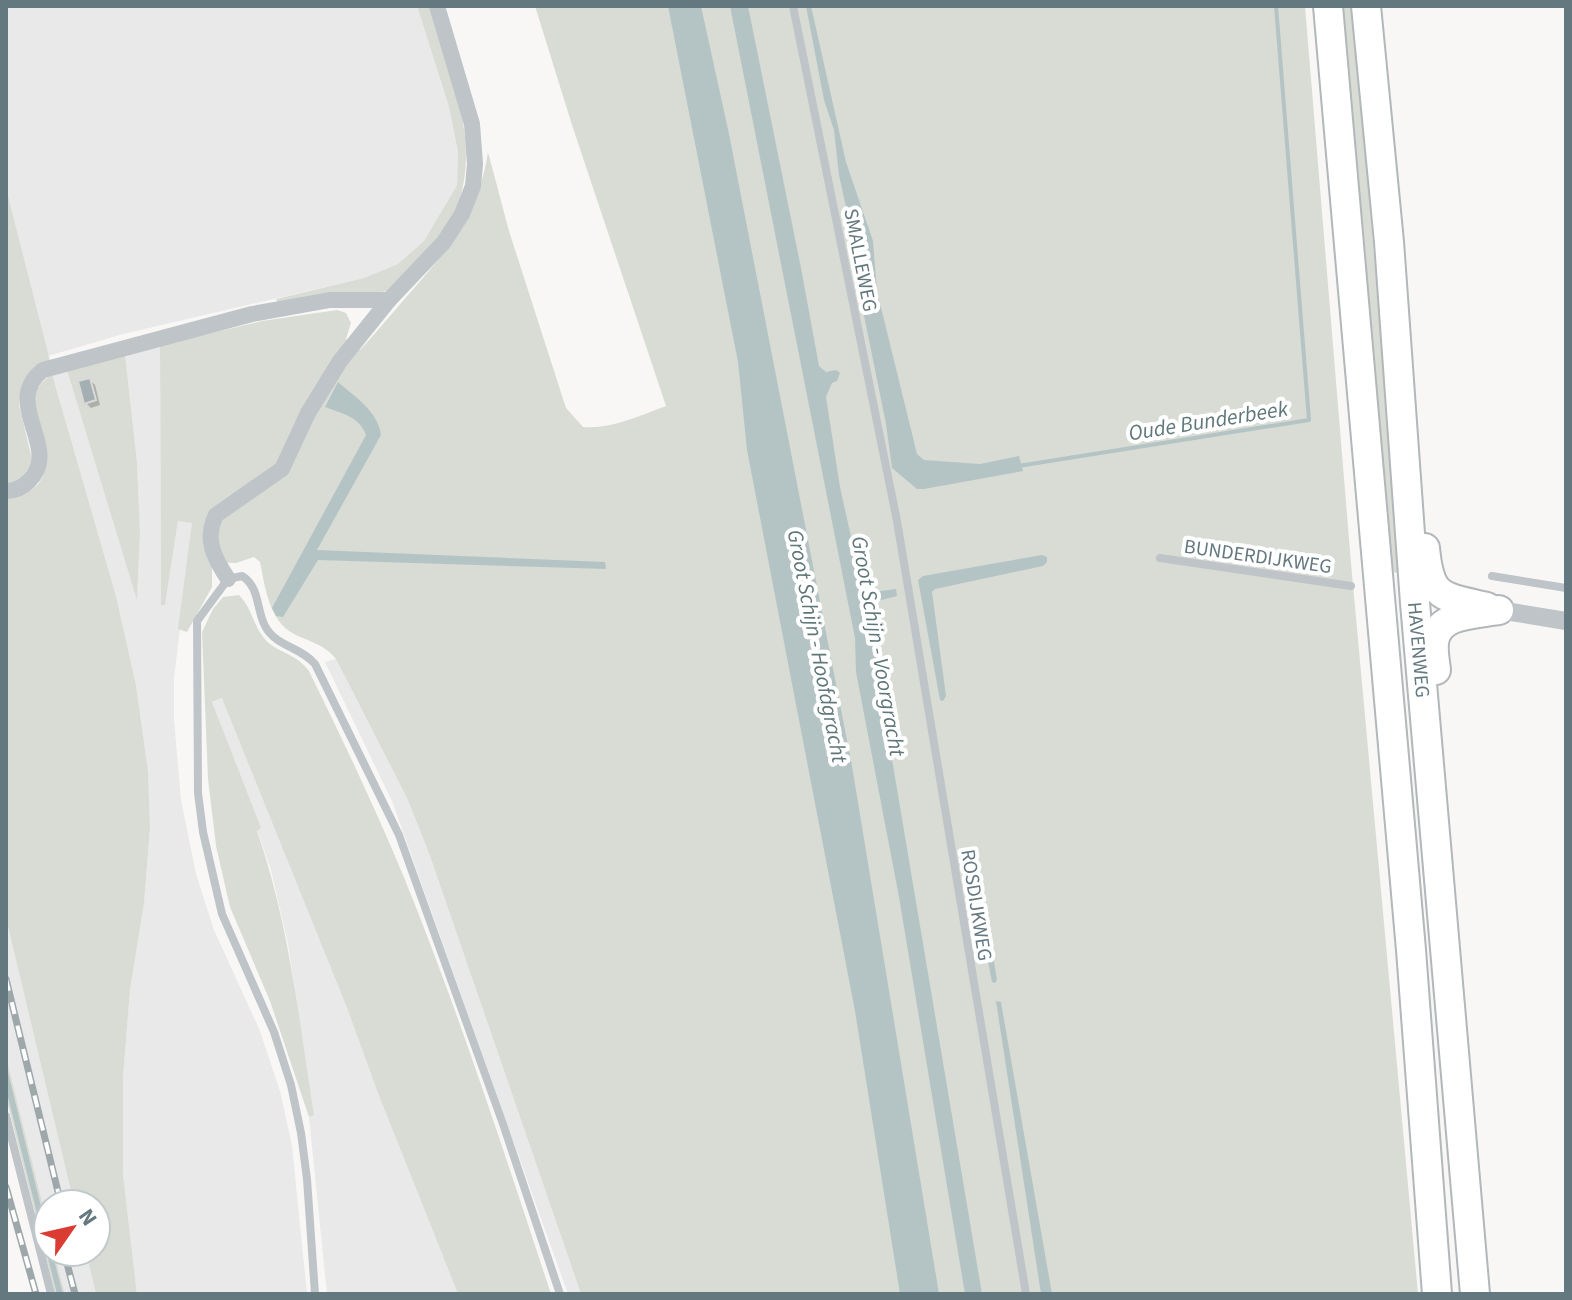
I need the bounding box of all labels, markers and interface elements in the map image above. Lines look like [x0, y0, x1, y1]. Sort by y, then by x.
street label: SMALLEWEG [836, 206, 884, 314]
water label: Oude Bunderbeek [1126, 393, 1291, 449]
water label: Groot Schijn - Hoofdgracht [779, 527, 856, 766]
street label: BUNDERDIJKWEG [1182, 533, 1334, 581]
water label: Groot Schijn - Voorgracht [843, 534, 913, 760]
street label: HAVENWEG [1400, 601, 1436, 699]
street label: ROSDIJKWEG [953, 847, 999, 963]
north arrow [32, 1188, 112, 1268]
text: N [70, 1202, 105, 1232]

